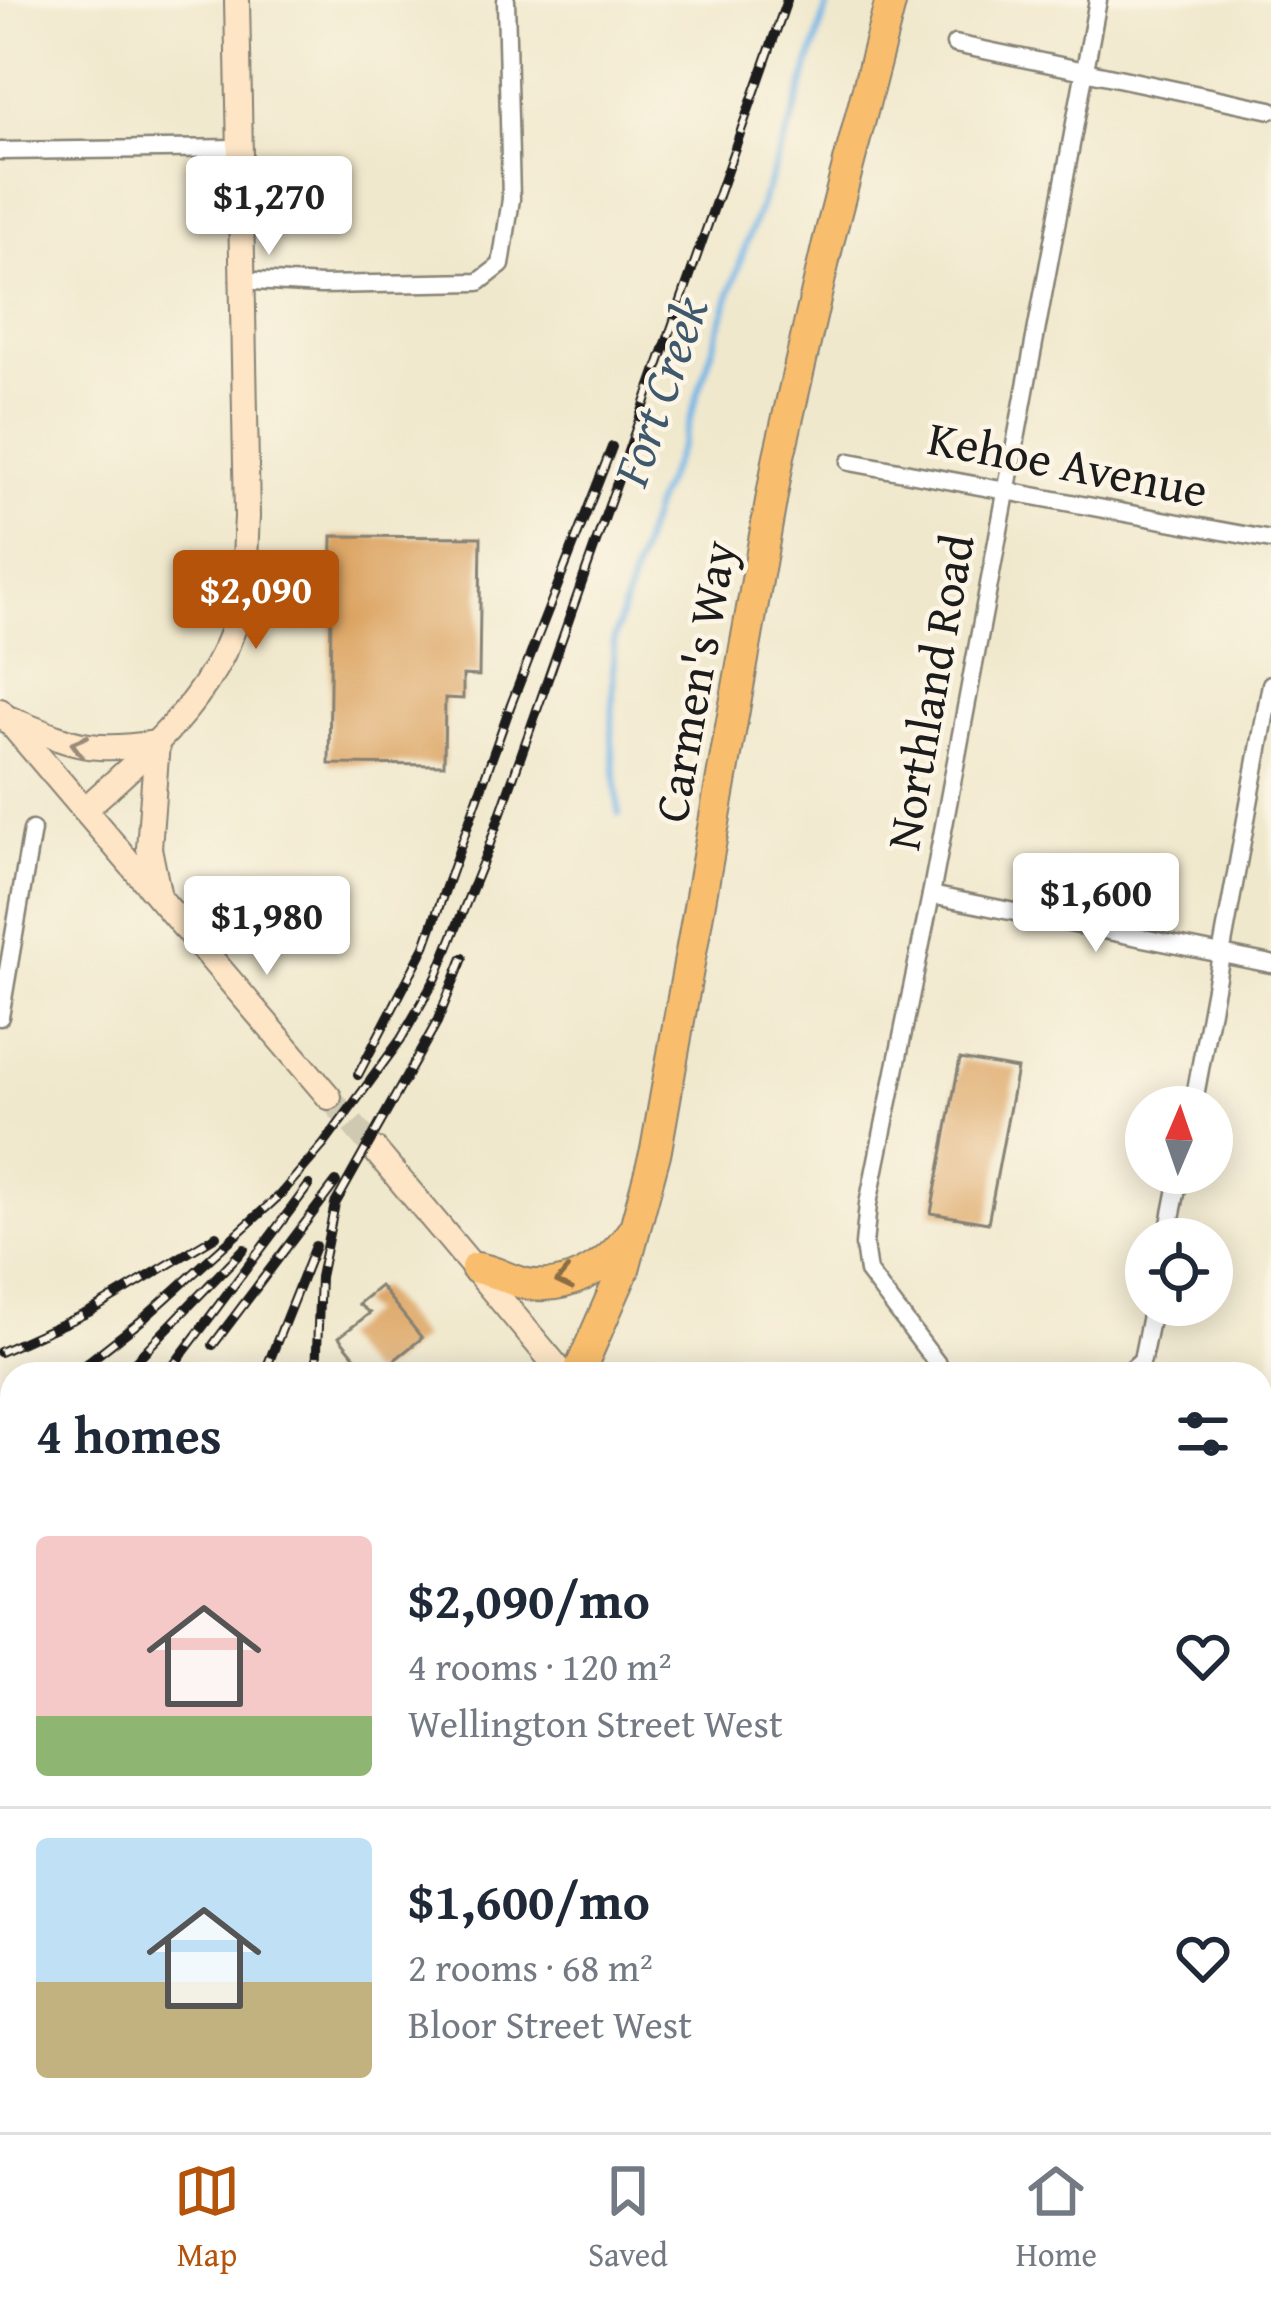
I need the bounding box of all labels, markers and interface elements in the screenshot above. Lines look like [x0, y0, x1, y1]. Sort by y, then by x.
pin: $1,270 [171, 156, 367, 258]
text: $1,270 [213, 166, 325, 223]
water label: Fort Creek [591, 286, 727, 497]
street label: Kehoe Avenue [922, 401, 1214, 525]
street label: Northland Road [866, 528, 992, 855]
street label: Carmen's Way [634, 535, 754, 827]
pin: $2,090 [158, 550, 354, 652]
text: $2,090 [200, 560, 312, 617]
one-way arrow [69, 734, 90, 759]
pin: $1,600 [998, 853, 1194, 955]
text: $1,600 [1040, 863, 1152, 920]
pin: $1,980 [169, 876, 365, 978]
text: $1,980 [211, 886, 323, 943]
north arrow [1125, 1086, 1233, 1194]
map controls [1125, 1086, 1233, 1326]
button: locate [1125, 1218, 1233, 1326]
one-way arrow [554, 1266, 574, 1291]
text: 4 homes [36, 1397, 222, 1472]
icon: filters [1170, 1401, 1236, 1467]
text: $2,090/mo [408, 1562, 650, 1637]
icon: home [132, 1584, 276, 1728]
icon: heart [1170, 1623, 1236, 1689]
text: 4 rooms · 120 m² [408, 1637, 672, 1694]
text: Wellington Street West [408, 1694, 783, 1751]
text: $1,600/mo [408, 1863, 650, 1938]
icon: home [132, 1886, 276, 2030]
icon: heart [1170, 1925, 1236, 1991]
text: 2 rooms · 68 m² [408, 1938, 653, 1995]
text: Bloor Street West [408, 1995, 692, 2052]
tab: Map [174, 2158, 240, 2278]
tab: Saved [588, 2158, 668, 2278]
tab: Home [1016, 2158, 1097, 2278]

